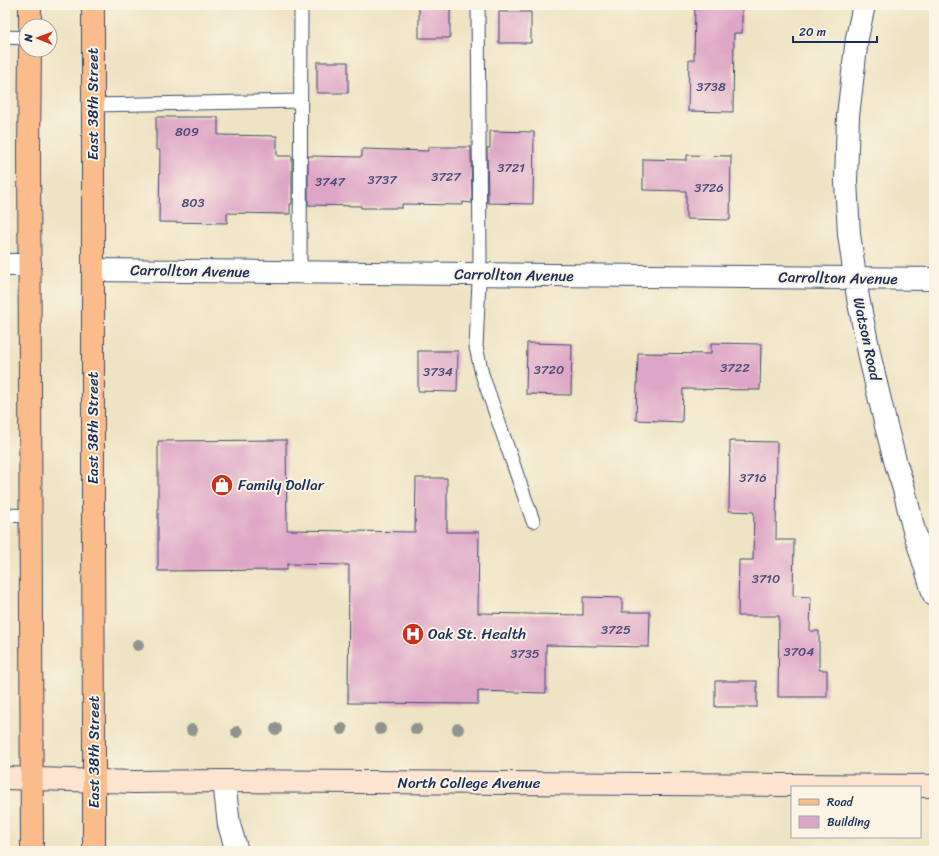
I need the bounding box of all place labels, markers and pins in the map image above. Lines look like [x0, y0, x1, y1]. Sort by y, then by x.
shop icon: Family Dollar [209, 472, 235, 498]
place label: Family Dollar [238, 472, 325, 498]
hospital icon: Oak St. Health [400, 621, 426, 647]
place label: Oak St. Health [428, 621, 526, 647]

